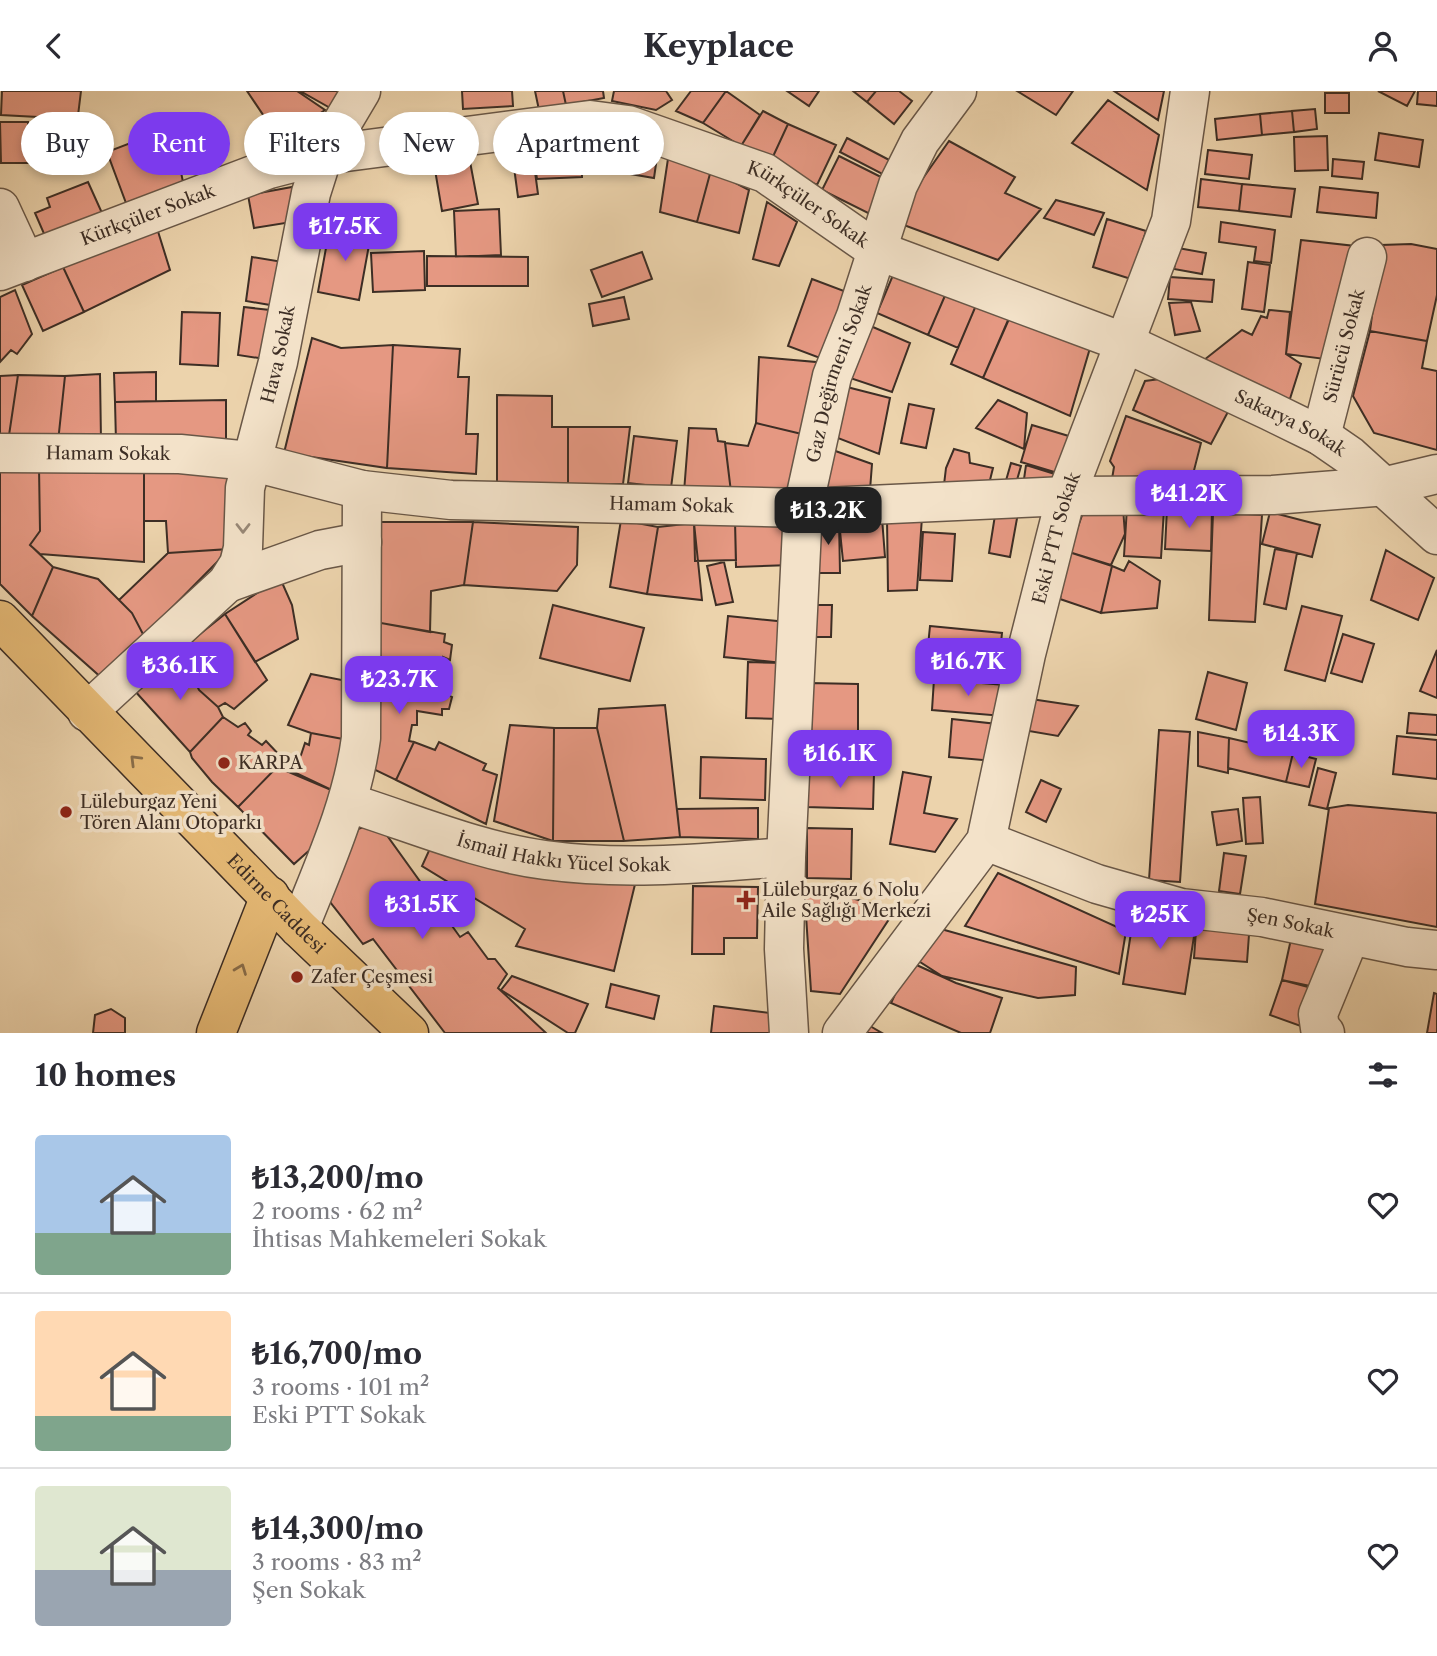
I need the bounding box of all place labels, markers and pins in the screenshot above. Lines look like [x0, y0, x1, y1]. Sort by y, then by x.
pin: ₺17.5K [288, 204, 402, 263]
pin: ₺41.2K [1132, 471, 1246, 530]
pin: ₺13.2K [771, 487, 885, 547]
pin: ₺16.7K [911, 639, 1025, 698]
pin: ₺36.1K [123, 643, 237, 702]
pin: ₺23.7K [342, 657, 456, 716]
pin: ₺14.3K [1244, 711, 1358, 770]
pin: ₺16.1K [783, 731, 897, 790]
place label: KARPA [238, 752, 303, 774]
marker: KARPA [216, 755, 232, 771]
place label: Lüleburgaz Yeni Tören Alanı Otoparkı [80, 791, 262, 834]
marker: Lüleburgaz Yeni Tören Alanı Otoparkı [58, 804, 74, 820]
place label: Lüleburgaz 6 Nolu Aile Sağlığı Merkezi [761, 879, 931, 922]
pin: ₺31.5K [365, 881, 479, 941]
marker: Lüleburgaz 6 Nolu Aile Sağlığı Merkezi [736, 890, 756, 910]
pin: ₺25K [1119, 891, 1201, 951]
place label: Zafer Çeşmesi [311, 966, 433, 988]
marker: Zafer Çeşmesi [289, 969, 305, 985]

